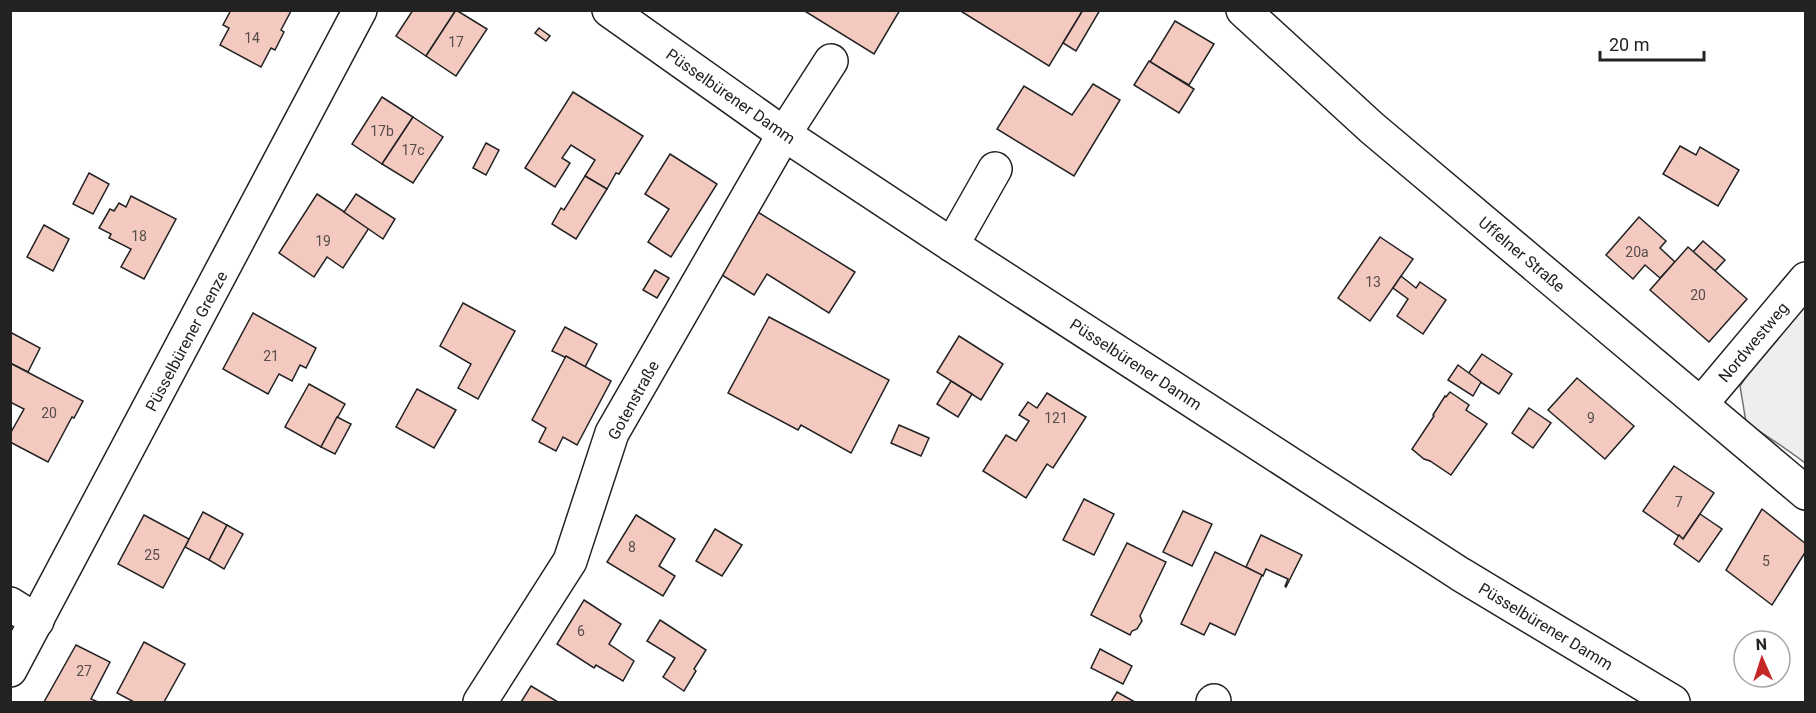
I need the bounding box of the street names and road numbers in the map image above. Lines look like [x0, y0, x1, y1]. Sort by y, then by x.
street label: Püsselbürener Damm [662, 45, 799, 148]
street label: Uffelner Straße [1475, 213, 1569, 296]
street label: Püsselbürener Grenze [141, 268, 231, 415]
street label: Nordwestweg [1715, 299, 1792, 386]
street label: Püsselbürener Damm [1066, 315, 1205, 414]
street label: Gotenstraße [604, 357, 663, 443]
street label: Püsselbürener Damm [1475, 579, 1616, 674]

